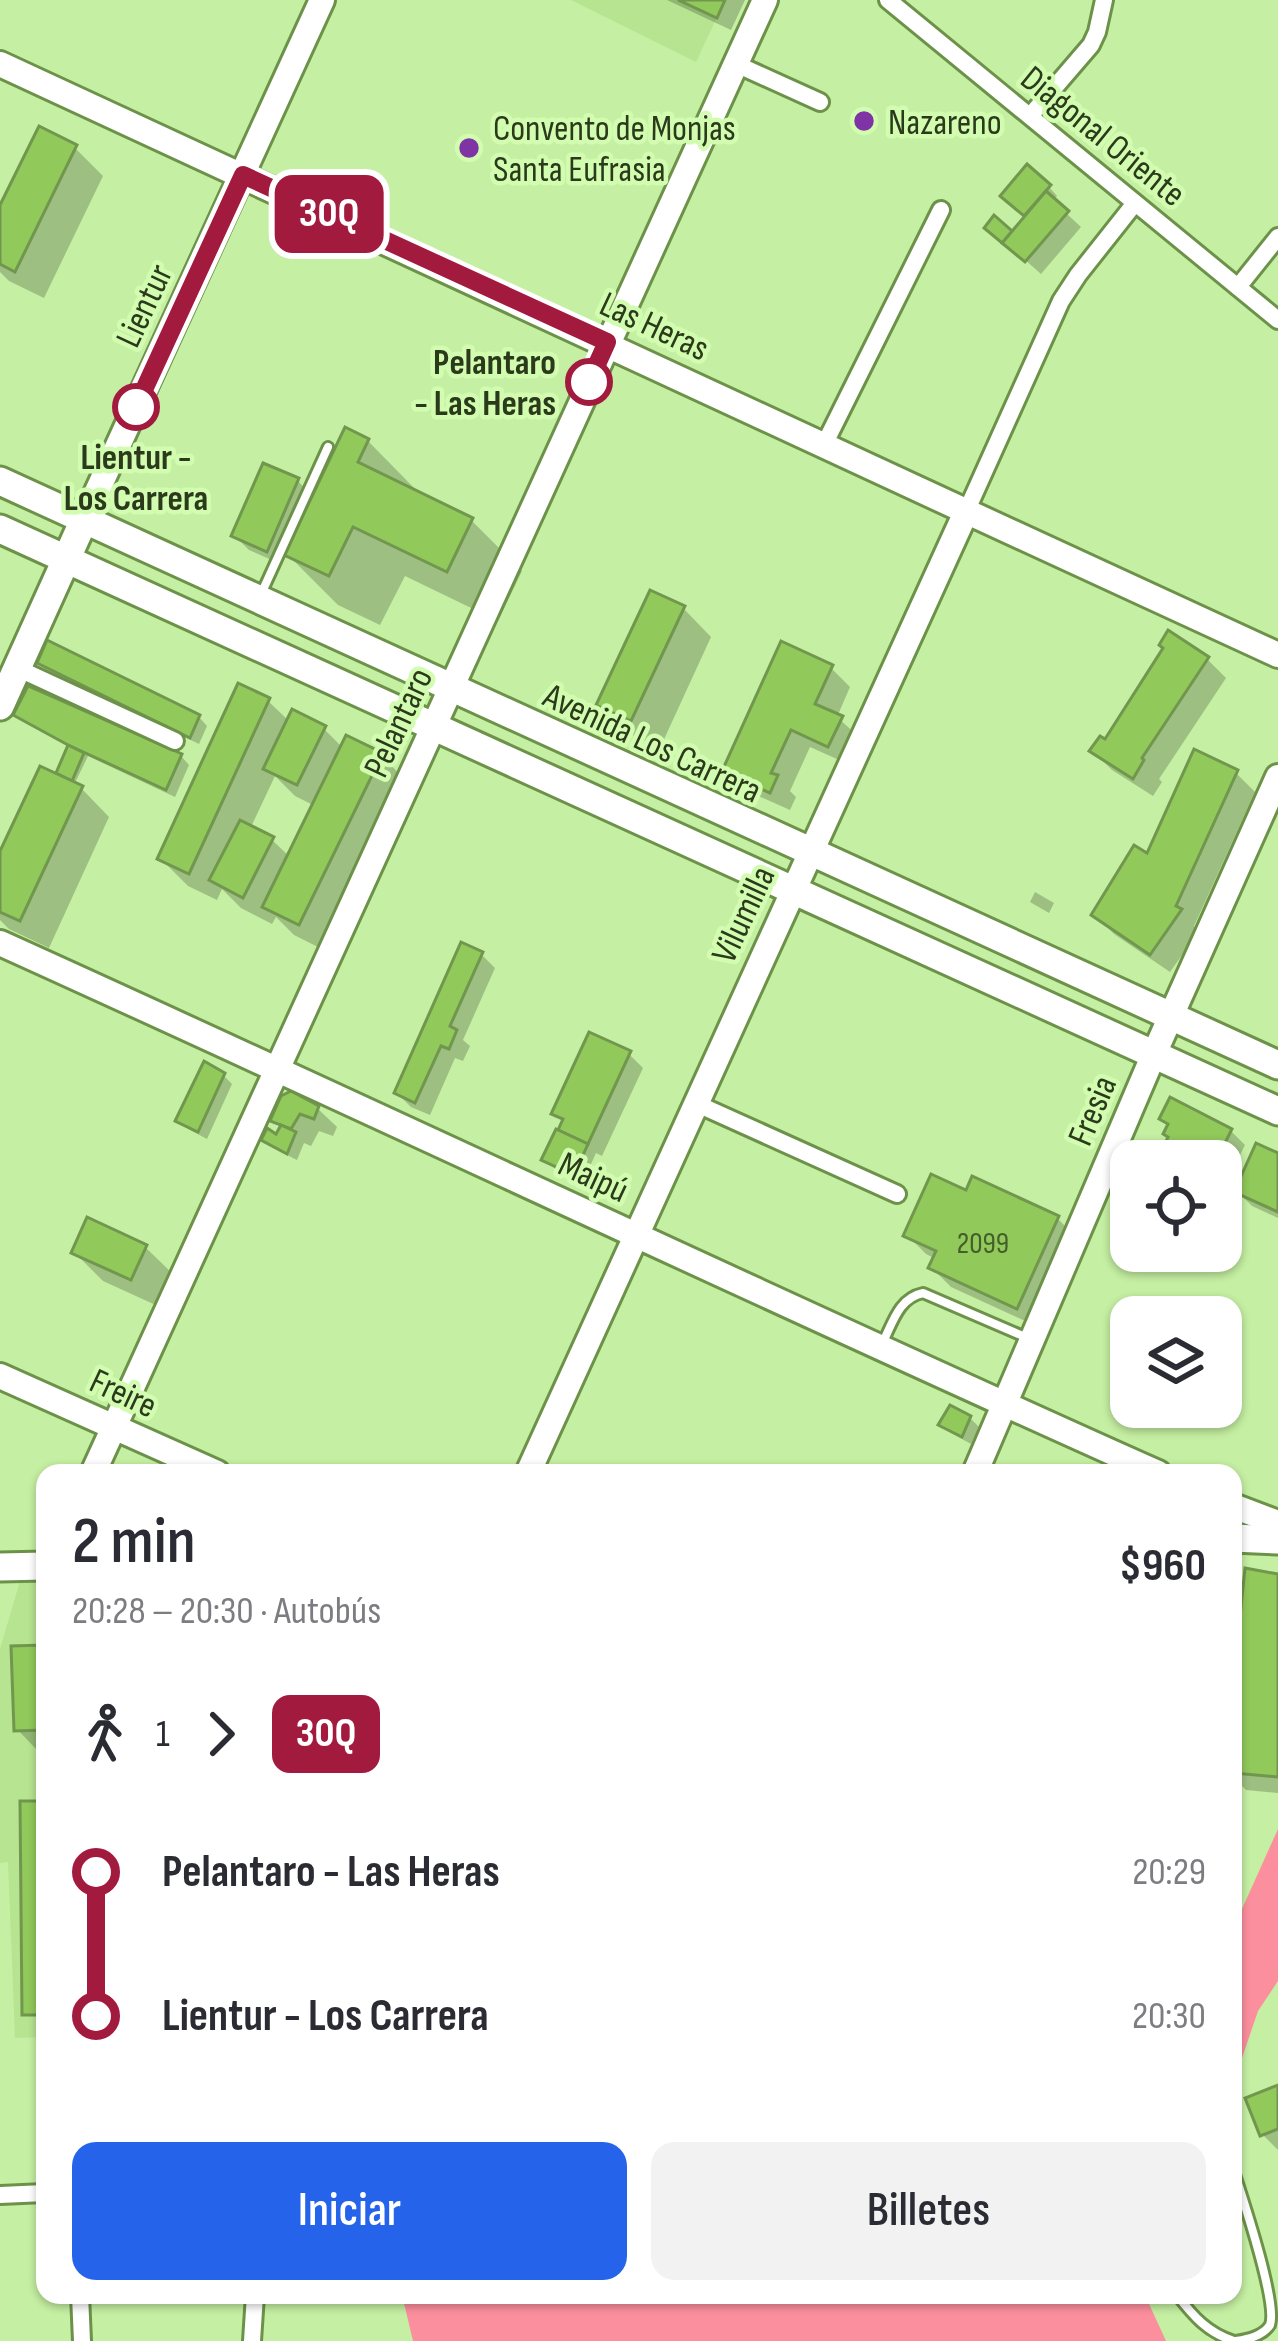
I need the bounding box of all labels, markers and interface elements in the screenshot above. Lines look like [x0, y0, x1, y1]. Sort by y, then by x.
street label: Diagonal Oriente [1011, 58, 1193, 216]
place label: Nazareno [888, 102, 1002, 145]
place label: Convento de Monjas Santa Eufrasia [493, 108, 736, 192]
marker: Nazareno [851, 108, 877, 134]
marker: Convento de Monjas Santa Eufrasia [456, 135, 482, 161]
line badge: 30Q [260, 175, 398, 253]
text: 30Q [299, 188, 359, 239]
street label: Lientur [107, 258, 183, 354]
street label: Las Heras [593, 283, 715, 371]
place label: Pelantaro - Las Heras [414, 342, 556, 426]
marker: Pelantaro - Las Heras [567, 360, 611, 404]
marker: Lientur - Los Carrera [114, 385, 158, 429]
place label: Lientur - Los Carrera [64, 437, 208, 521]
street label: Pelantaro [355, 662, 443, 784]
street label: Avenida Los Carrera [535, 675, 768, 813]
street label: Vilumilla [703, 860, 785, 970]
street label: Fresia [1060, 1070, 1127, 1152]
map controls [1110, 1140, 1242, 1428]
button: locate [1110, 1140, 1242, 1272]
street label: Maipú [551, 1144, 635, 1213]
house number: 2099 [957, 1226, 1009, 1262]
button: layers [1110, 1296, 1242, 1428]
street label: Freire [83, 1360, 163, 1428]
text: 2 min [72, 1503, 196, 1582]
text: $960 [1119, 1539, 1206, 1594]
text: 20:28 – 20:30 · Autobús [72, 1588, 381, 1635]
icon: walk [72, 1701, 138, 1767]
icon: forward [188, 1701, 254, 1767]
text: 30Q [296, 1708, 356, 1759]
text: 1 [156, 1711, 170, 1758]
text: Pelantaro - Las Heras [162, 1845, 500, 1900]
text: 20:29 [1132, 1849, 1206, 1896]
text: Lientur - Los Carrera [162, 1989, 489, 2044]
text: 20:30 [1132, 1993, 1206, 2040]
button: Iniciar [72, 2142, 627, 2280]
button: Billetes [651, 2142, 1206, 2280]

